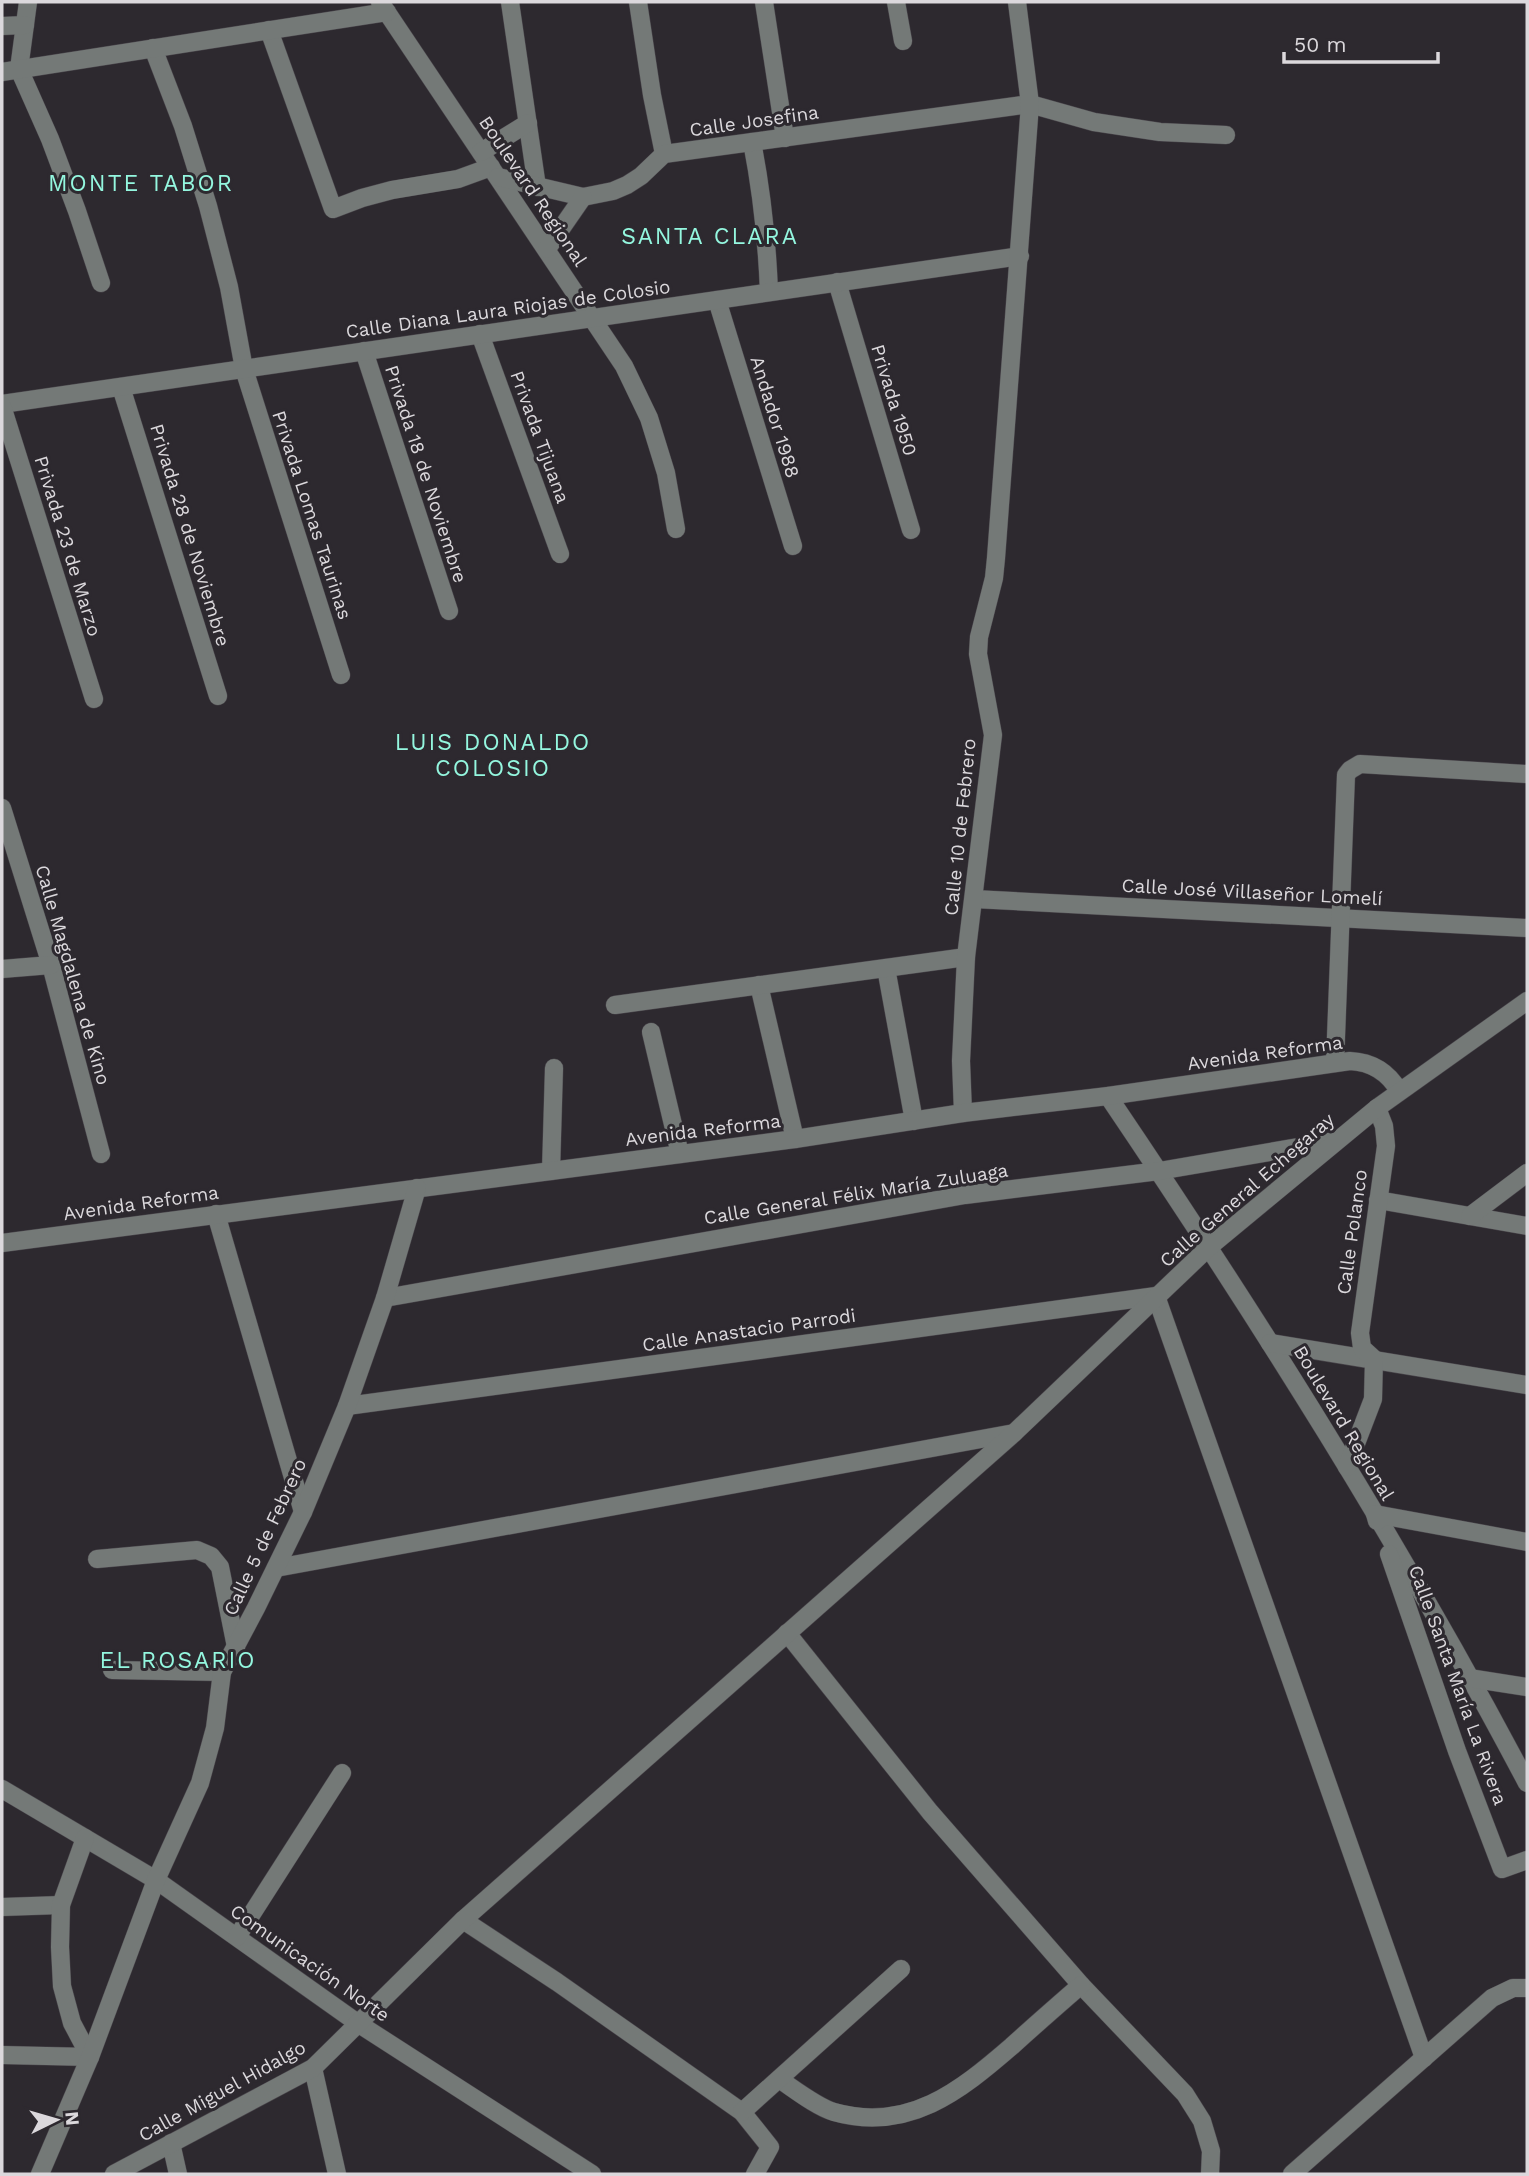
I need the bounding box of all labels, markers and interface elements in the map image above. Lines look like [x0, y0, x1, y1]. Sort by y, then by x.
scale bar [1284, 21, 1438, 65]
text: 50 m [1294, 32, 1346, 57]
street label: Calle Josefina [688, 101, 820, 141]
street label: Boulevard Regional [474, 111, 592, 271]
district label: MONTE TABOR [48, 170, 234, 197]
district label: SANTA CLARA [621, 223, 799, 250]
street label: Calle Diana Laura Riojas de Colosio [344, 275, 672, 343]
street label: Privada 1950 [866, 342, 922, 458]
street label: Andador 1988 [746, 353, 804, 481]
street label: Privada 18 de Noviembre [380, 362, 472, 586]
street label: Privada Tijuana [505, 368, 575, 507]
street label: Privada Lomas Taurinas [267, 408, 357, 622]
street label: Privada 28 de Noviembre [145, 421, 235, 649]
street label: Privada 23 de Marzo [30, 453, 106, 639]
district label: LUIS DONALDO COLOSIO [395, 729, 591, 782]
street label: Calle 10 de Febrero [939, 737, 981, 917]
street label: Calle Magdalena de Kino [31, 862, 115, 1088]
street label: Calle José Villaseñor Lomelí [1121, 874, 1383, 910]
street label: Avenida Reforma [1186, 1031, 1344, 1075]
street label: Calle General Echegaray [1155, 1108, 1339, 1272]
street label: Avenida Reforma [624, 1109, 782, 1151]
street label: Calle General Félix María Zuluaga [702, 1159, 1010, 1229]
street label: Calle Polanco [1332, 1168, 1372, 1296]
street label: Avenida Reforma [62, 1181, 220, 1225]
street label: Calle Anastacio Parrodi [641, 1304, 857, 1356]
street label: Boulevard Regional [1289, 1341, 1399, 1505]
street label: Calle 5 de Febrero [219, 1455, 311, 1619]
street label: Calle Santa María La Rivera [1404, 1562, 1512, 1808]
district label: EL ROSARIO [99, 1647, 257, 1674]
street label: Comunicación Norte [226, 1899, 394, 2027]
street label: Calle Miguel Hidalgo [134, 2035, 310, 2147]
north arrow [21, 2085, 91, 2155]
text: N [60, 2111, 85, 2127]

